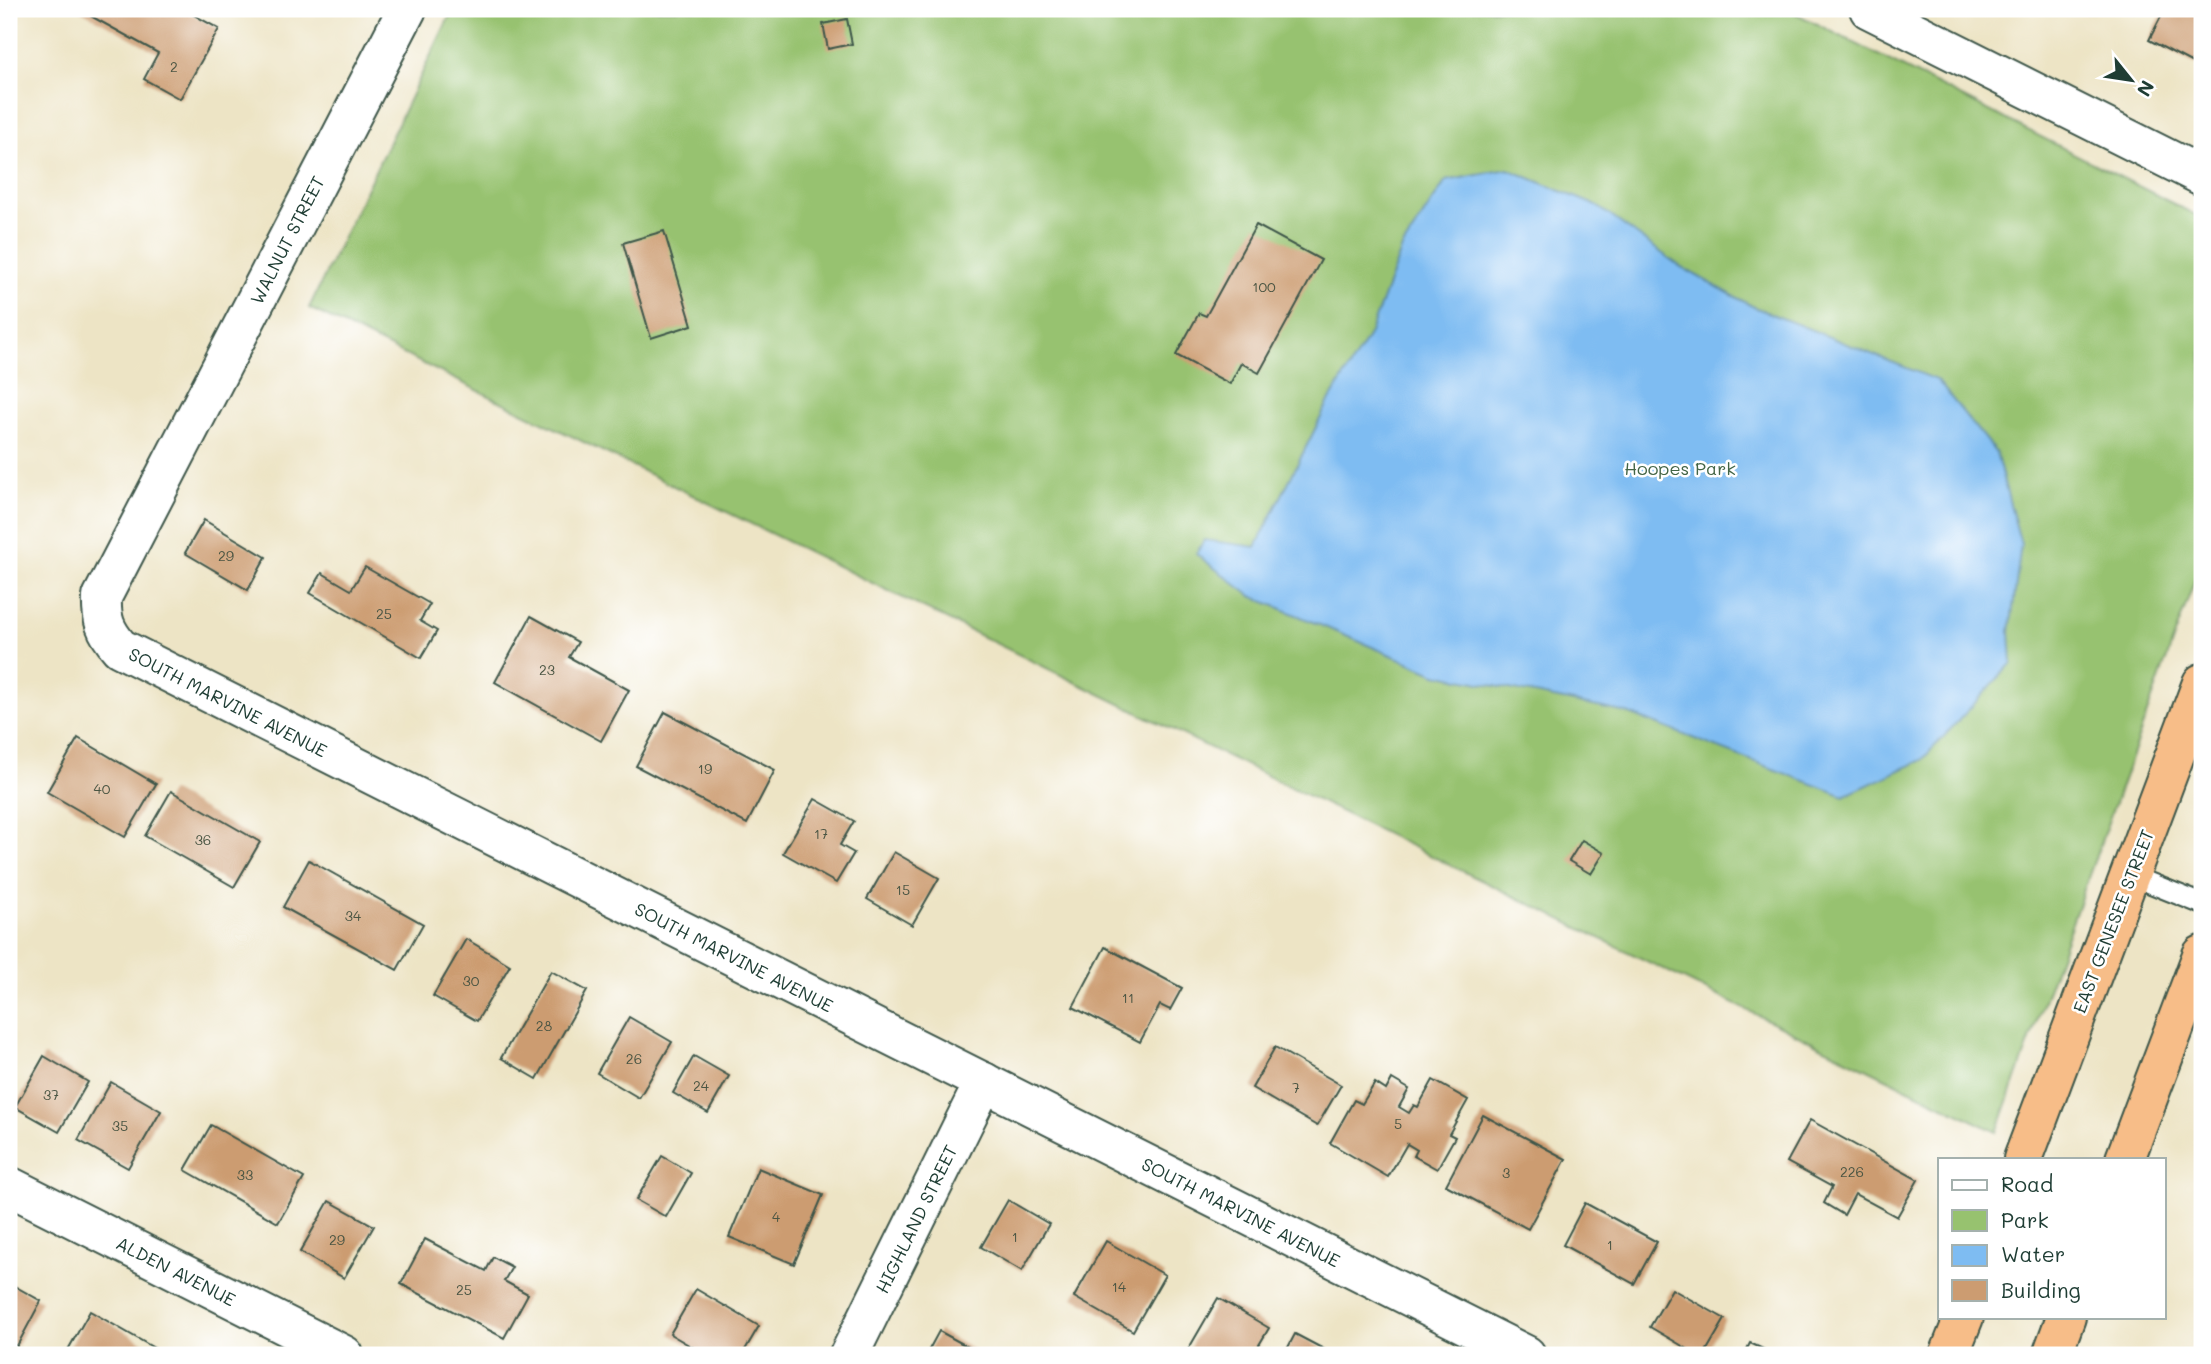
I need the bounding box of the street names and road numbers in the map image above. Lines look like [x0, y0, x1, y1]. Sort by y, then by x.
street label: WALNUT STREET [244, 172, 330, 308]
street label: SOUTH MARVINE AVENUE [125, 642, 331, 762]
street label: EAST GENESEE STREET [2067, 826, 2159, 1016]
street label: SOUTH MARVINE AVENUE [631, 897, 837, 1017]
street label: HIGHLAND STREET [870, 1141, 962, 1297]
street label: SOUTH MARVINE AVENUE [1138, 1152, 1344, 1272]
street label: ALDEN AVENUE [112, 1231, 240, 1311]

